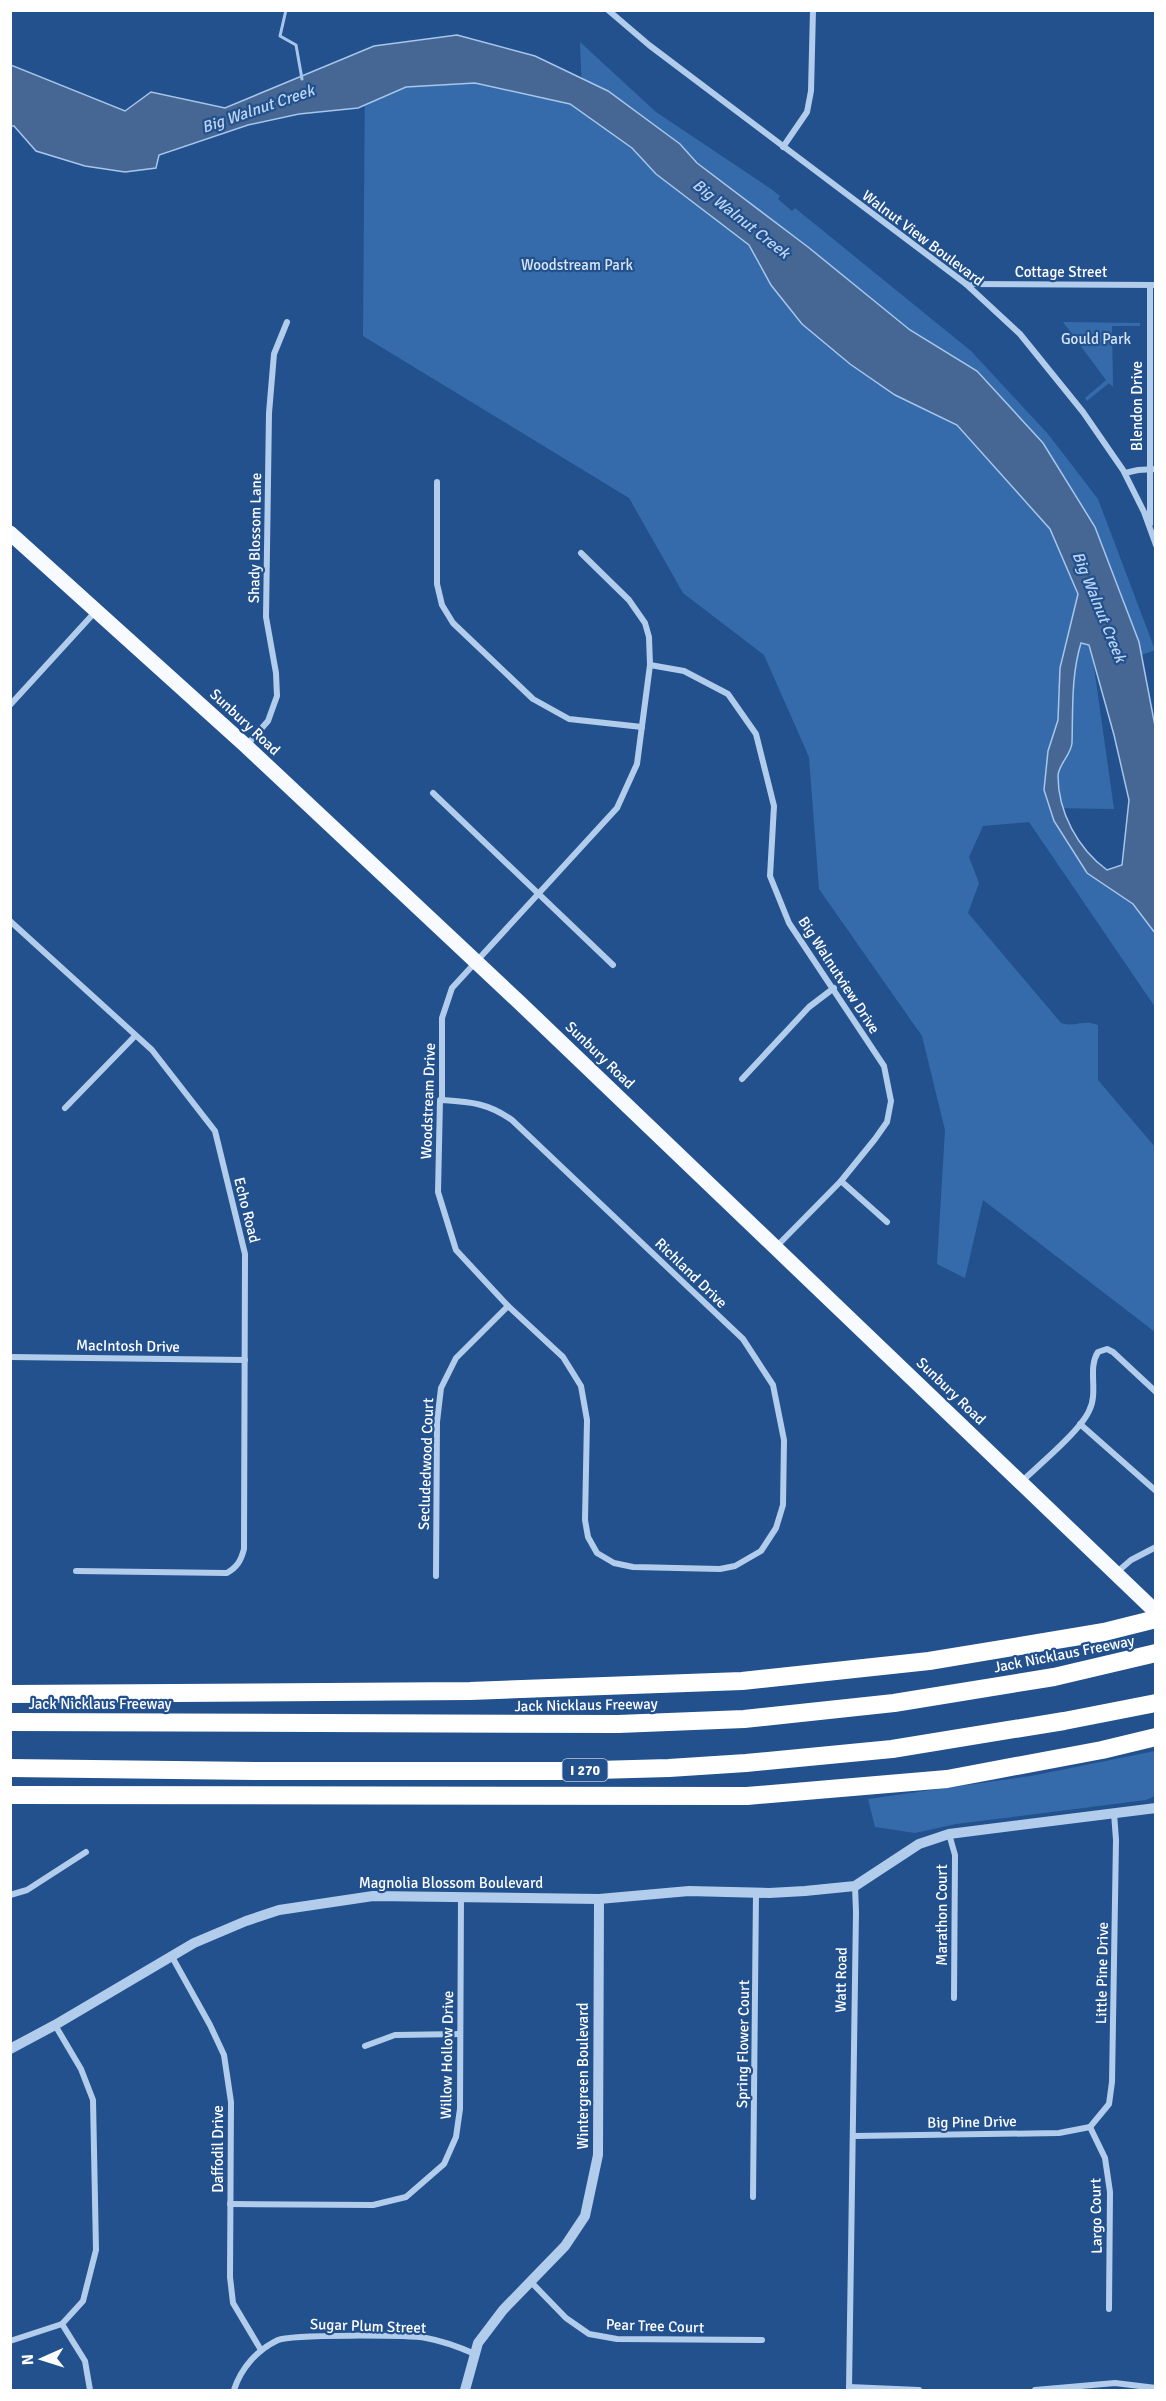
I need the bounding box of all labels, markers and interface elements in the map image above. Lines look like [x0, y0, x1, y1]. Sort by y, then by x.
water label: Big Walnut Creek [199, 80, 319, 138]
water label: Big Walnut Creek [688, 175, 795, 264]
street label: Walnut View Boulevard [859, 186, 987, 290]
park label: Woodstream Park [521, 256, 633, 274]
street label: Cottage Street [1015, 263, 1107, 281]
park label: Gould Park [1061, 330, 1131, 348]
street label: Blendon Drive [1128, 361, 1146, 451]
street label: Shady Blossom Lane [245, 473, 265, 603]
water label: Big Walnut Creek [1068, 549, 1131, 667]
street label: Sunbury Road [206, 685, 284, 759]
street label: Big Walnutview Drive [794, 913, 884, 1037]
street label: Sunbury Road [562, 1018, 638, 1092]
street label: Woodstream Drive [417, 1042, 439, 1160]
street label: Echo Road [230, 1175, 264, 1245]
street label: Richland Drive [651, 1234, 731, 1312]
street label: MacIntosh Drive [76, 1336, 180, 1356]
street label: Sunbury Road [913, 1354, 989, 1428]
street label: Secludedwood Court [415, 1398, 437, 1530]
street label: Jack Nicklaus Freeway [992, 1632, 1136, 1676]
street label: Jack Nicklaus Freeway [28, 1695, 172, 1713]
street label: Jack Nicklaus Freeway [514, 1695, 658, 1715]
road number: I 270 [562, 1759, 608, 1781]
street label: Marathon Court [933, 1864, 951, 1966]
street label: Magnolia Blossom Boulevard [359, 1874, 543, 1892]
street label: Little Pine Drive [1092, 1922, 1112, 2024]
street label: Watt Road [831, 1947, 851, 2013]
street label: Spring Flower Court [733, 1980, 753, 2108]
street label: Willow Hollow Drive [437, 1990, 457, 2120]
street label: Wintergreen Boulevard [574, 2002, 592, 2150]
street label: Daffodil Drive [209, 2105, 227, 2193]
street label: Big Pine Drive [927, 2112, 1017, 2132]
street label: Largo Court [1086, 2178, 1106, 2254]
street label: Sugar Plum Street [310, 2315, 426, 2337]
street label: Pear Tree Court [606, 2315, 704, 2337]
north arrow [12, 2329, 72, 2389]
text: N [18, 2354, 38, 2366]

